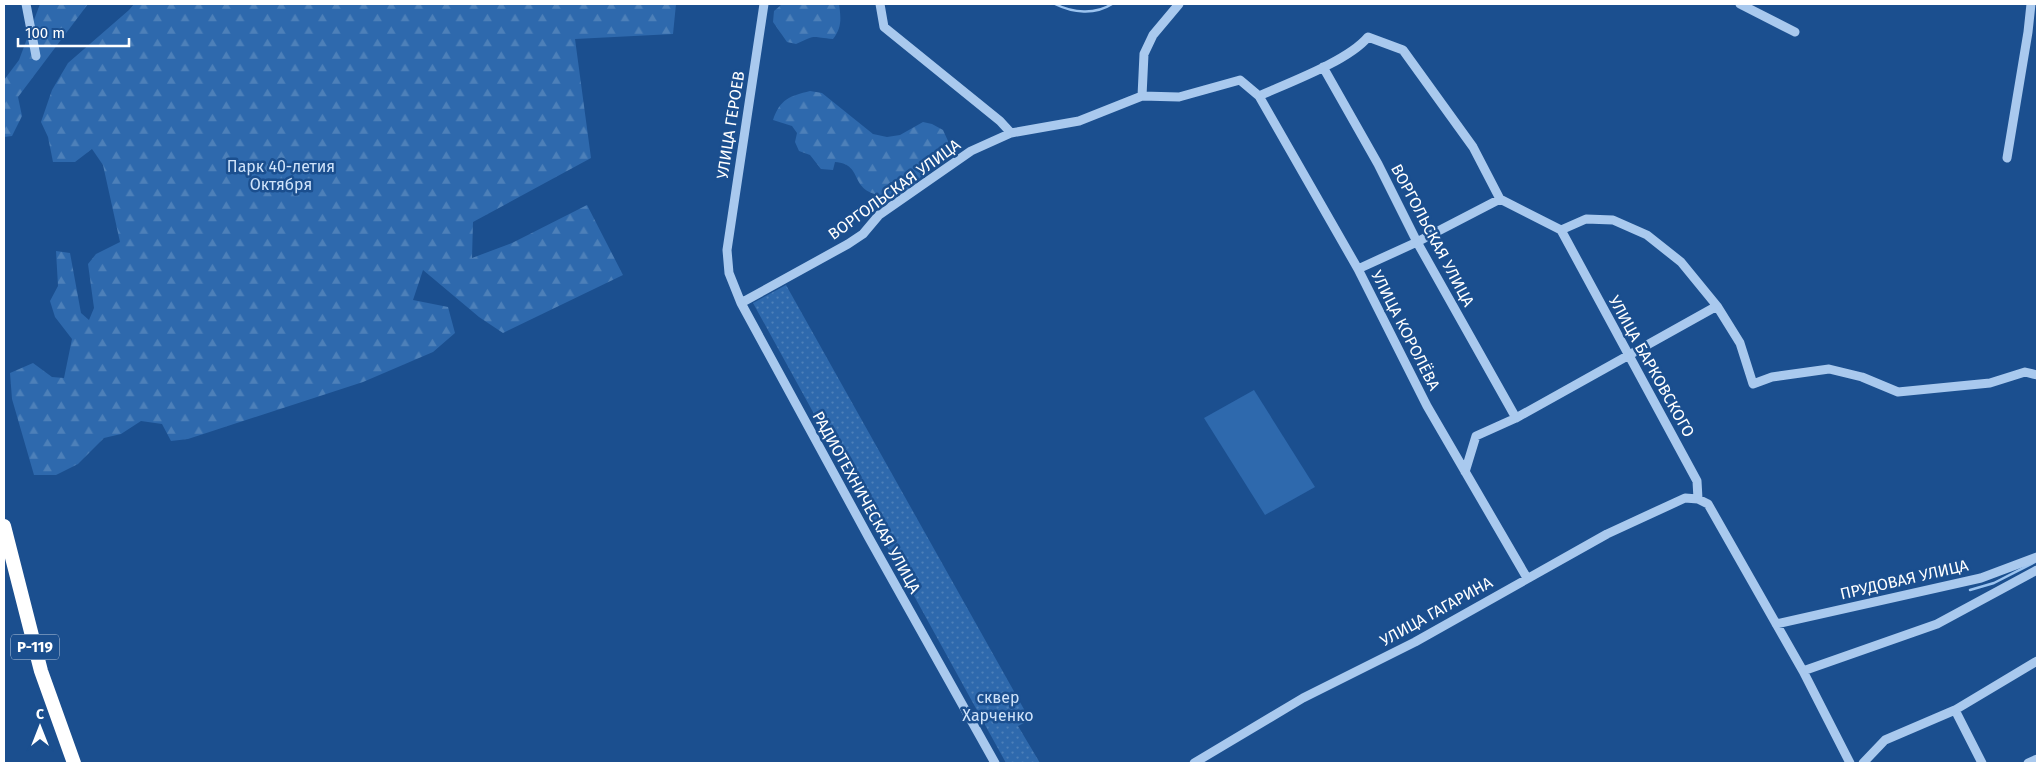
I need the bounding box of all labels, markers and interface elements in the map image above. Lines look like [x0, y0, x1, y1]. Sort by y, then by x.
scale bar [18, 15, 129, 47]
text: 100 m [25, 24, 65, 42]
street label: УЛИЦА ГЕРОЕВ [713, 69, 748, 180]
street label: ВОРГОЛЬСКАЯ УЛИЦА [824, 135, 965, 244]
park label: Парк 40-летия Октября [227, 157, 335, 194]
street label: ВОРГОЛЬСКАЯ УЛИЦА [1387, 161, 1479, 311]
street label: УЛИЦА КОРОЛЁВА [1367, 267, 1444, 394]
street label: УЛИЦА БАРКОВСКОГО [1605, 292, 1698, 440]
street label: РАДИОТЕХНИЧЕСКАЯ УЛИЦА [809, 408, 925, 597]
street label: ПРУДОВАЯ УЛИЦА [1838, 555, 1971, 604]
street label: УЛИЦА ГАГАРИНА [1377, 572, 1496, 650]
road number: Р-119 [11, 634, 59, 660]
park label: сквер Харченко [962, 688, 1034, 725]
north arrow [15, 702, 65, 752]
text: С [36, 706, 44, 723]

